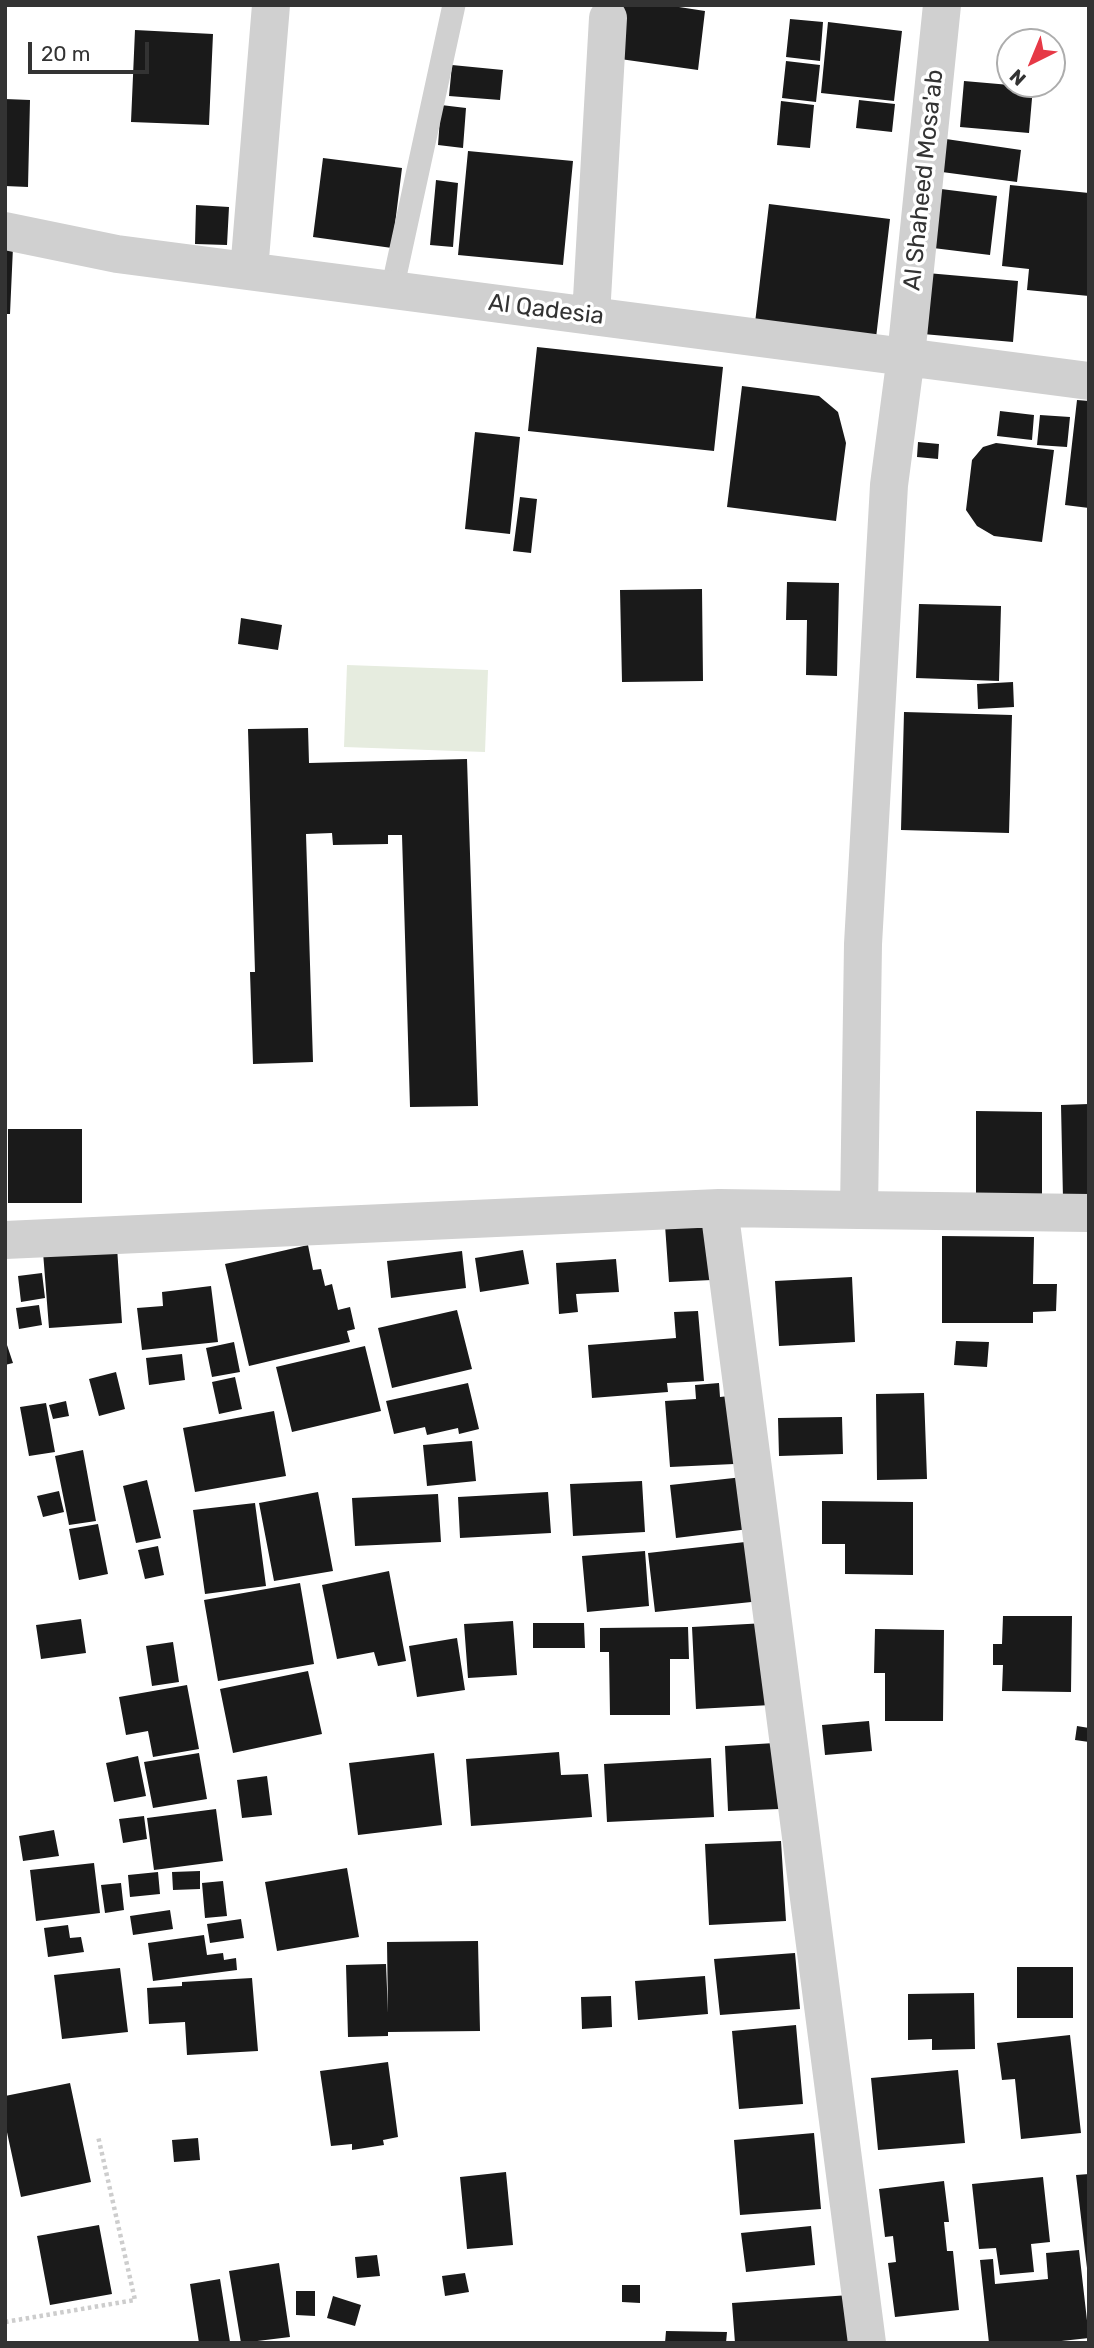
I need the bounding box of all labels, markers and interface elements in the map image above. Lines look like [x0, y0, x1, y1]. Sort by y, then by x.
scale bar [32, 28, 152, 72]
north arrow [996, 28, 1066, 98]
text: 20 m [41, 41, 90, 66]
text: N [1005, 64, 1031, 90]
street label: Al Shaheed Mosa'ab [898, 68, 950, 292]
street label: Al Qadesia [487, 289, 605, 331]

